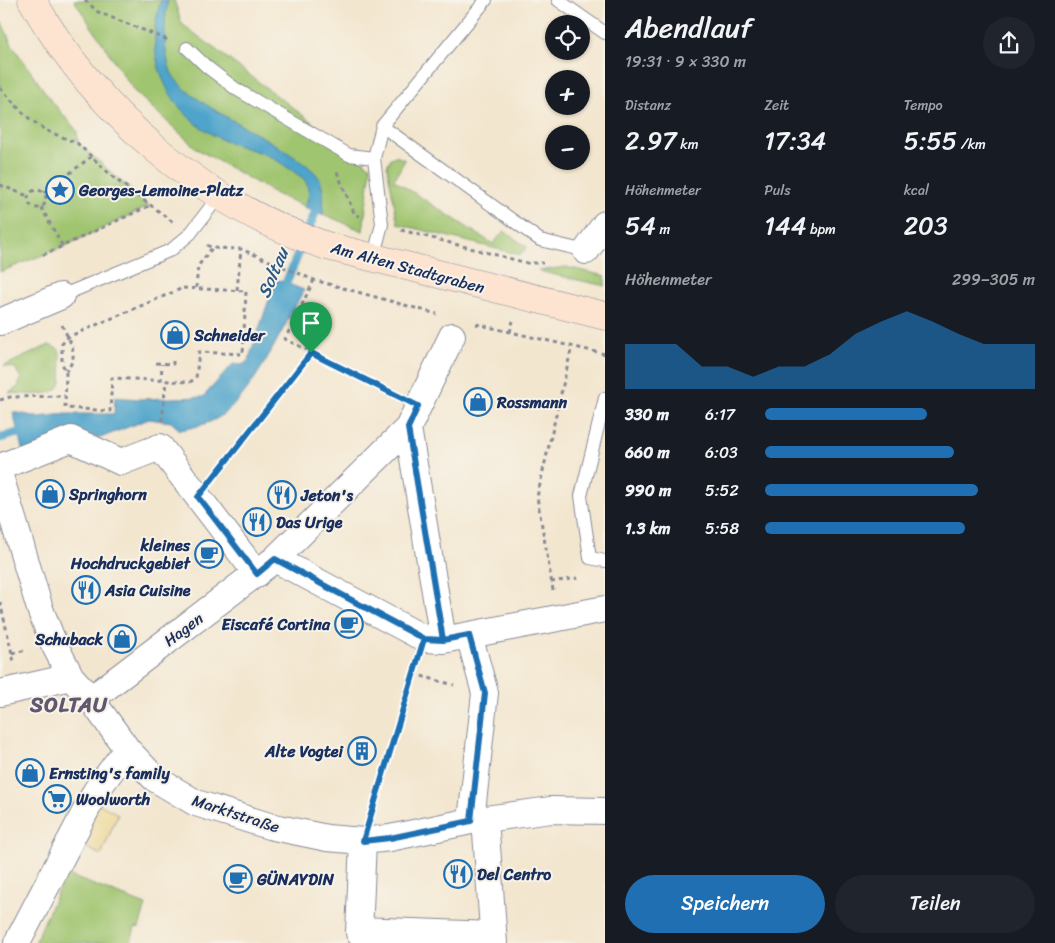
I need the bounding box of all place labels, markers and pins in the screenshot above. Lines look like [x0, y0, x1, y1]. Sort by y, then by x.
place icon: Georges-Lemoine-Platz [45, 175, 75, 205]
place label: Georges-Lemoine-Platz [78, 176, 245, 205]
pin [290, 302, 332, 353]
shop icon: Schneider [160, 320, 190, 350]
place label: Schneider [193, 321, 266, 350]
shop icon: Rossmann [463, 387, 493, 417]
place label: Rossmann [496, 388, 568, 417]
shop icon: Springhorn [35, 479, 65, 509]
place label: Springhorn [68, 480, 147, 509]
restaurant icon: Jeton's [267, 480, 297, 510]
place label: Jeton's [300, 481, 353, 510]
restaurant icon: Das Urige [242, 507, 272, 537]
place label: Das Urige [276, 508, 343, 537]
place label: kleines Hochdruckgebiet [70, 531, 192, 578]
cafe icon: kleines Hochdruckgebiet [194, 539, 224, 569]
restaurant icon: Asia Cuisine [71, 575, 101, 605]
place label: Asia Cuisine [104, 576, 191, 605]
cafe icon: Eiscafé Cortina [334, 609, 364, 639]
place label: Eiscafé Cortina [221, 610, 331, 639]
shop icon: Schuback [107, 624, 137, 654]
place label: Schuback [34, 625, 103, 654]
building icon: Alte Vogtei [347, 736, 377, 766]
place label: Alte Vogtei [264, 737, 345, 766]
shop icon: Ernsting's family [15, 758, 45, 788]
place label: Ernsting's family [49, 759, 170, 788]
supermarket icon: Woolworth [42, 784, 72, 814]
place label: Woolworth [76, 785, 151, 814]
restaurant icon: Del Centro [443, 859, 473, 889]
place label: Del Centro [477, 860, 551, 889]
cafe icon: GÜNAYDIN [223, 864, 253, 894]
place label: GÜNAYDIN [256, 865, 335, 894]

